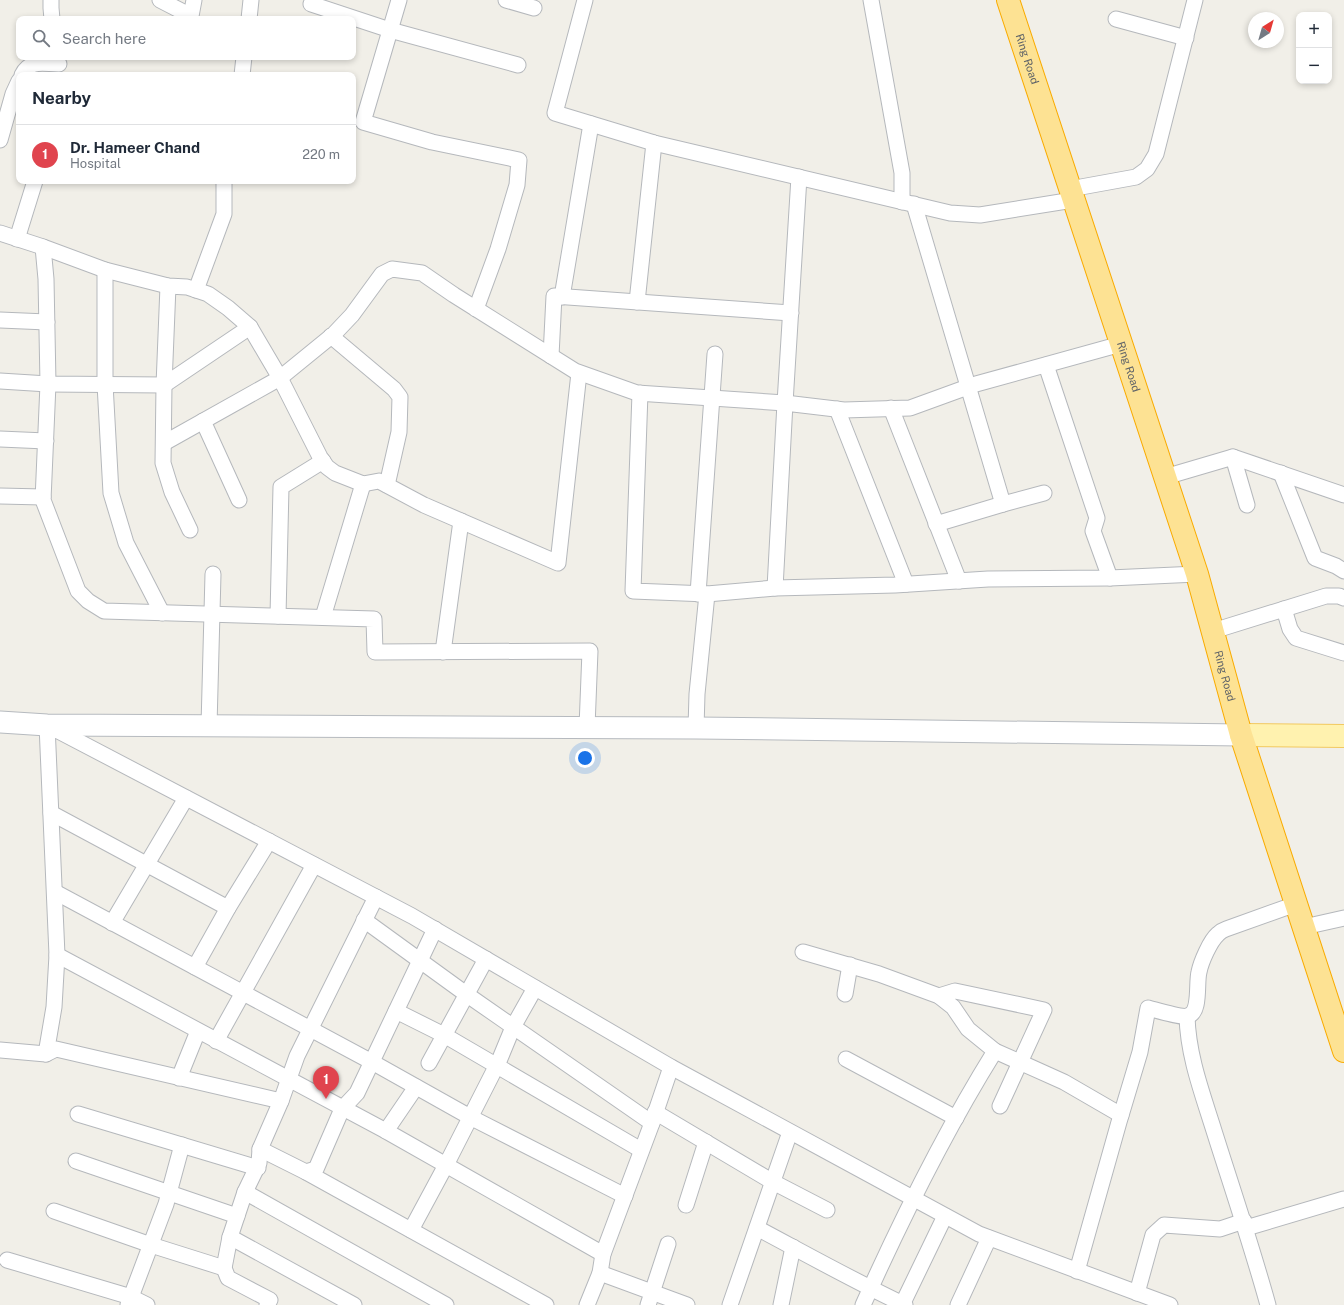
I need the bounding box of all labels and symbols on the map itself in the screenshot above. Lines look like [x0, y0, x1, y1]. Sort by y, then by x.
north arrow [1248, 12, 1284, 48]
street label: Ring Road [1014, 32, 1041, 86]
street label: Ring Road [1115, 340, 1143, 393]
street label: Ring Road [1212, 649, 1238, 703]
your location [575, 748, 595, 768]
pin: 1 [313, 1066, 339, 1099]

